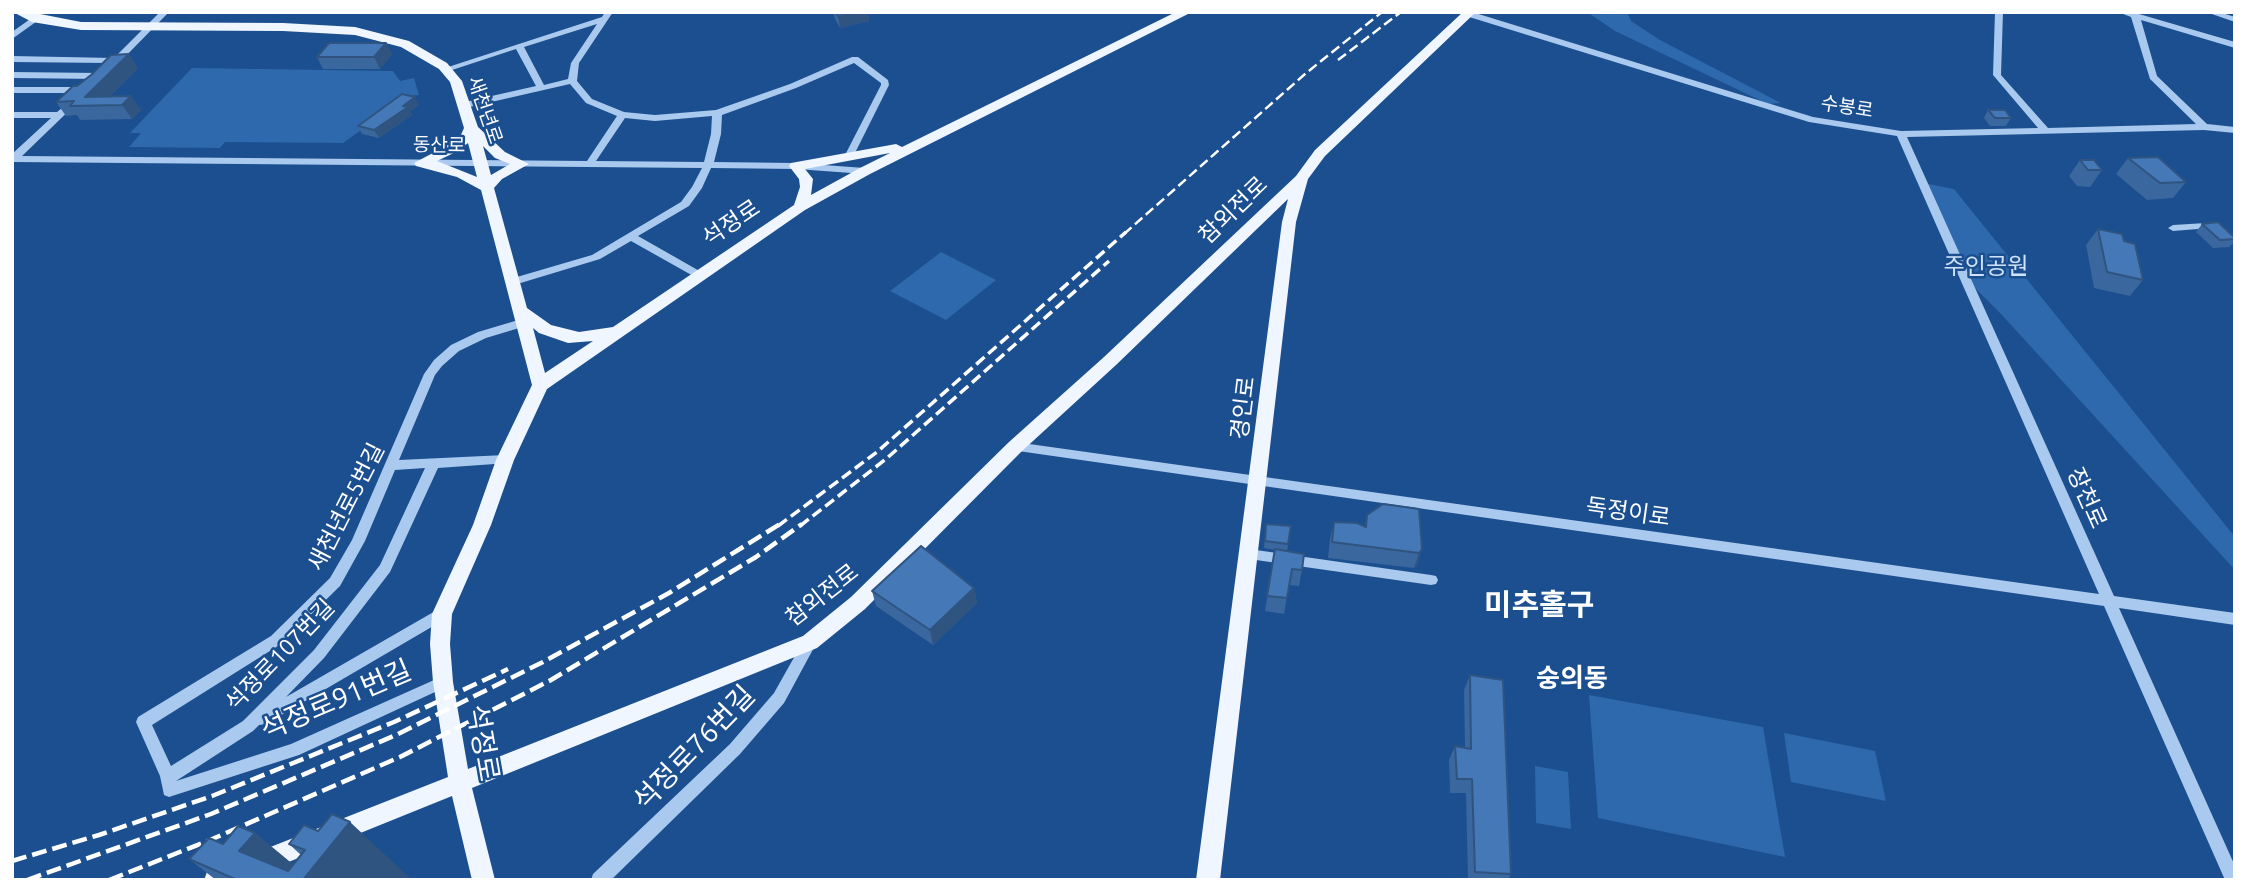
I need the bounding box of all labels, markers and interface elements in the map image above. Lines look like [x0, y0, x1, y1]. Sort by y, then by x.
street label: 새천년로 [463, 73, 507, 147]
street label: 수봉로 [1819, 92, 1875, 122]
street label: 동산로 [413, 133, 465, 157]
street label: 참외전로 [1193, 171, 1273, 249]
street label: 석정로 [697, 194, 765, 252]
park label: 주인공원 [1944, 252, 2028, 280]
street label: 경인로 [1225, 375, 1261, 441]
street label: 새천년로5번길 [302, 438, 390, 576]
street label: 장천로 [2061, 463, 2113, 533]
street label: 독정이로 [1584, 492, 1672, 532]
street label: 참외전로 [780, 558, 864, 632]
district label: 미추홀구 [1484, 587, 1594, 623]
street label: 석정로107번길 [220, 593, 340, 717]
street label: 석정로91번길 [256, 653, 416, 747]
district label: 숭의동 [1536, 662, 1608, 694]
street label: 석정로76번길 [626, 679, 762, 817]
street label: 석정로 [460, 702, 506, 784]

